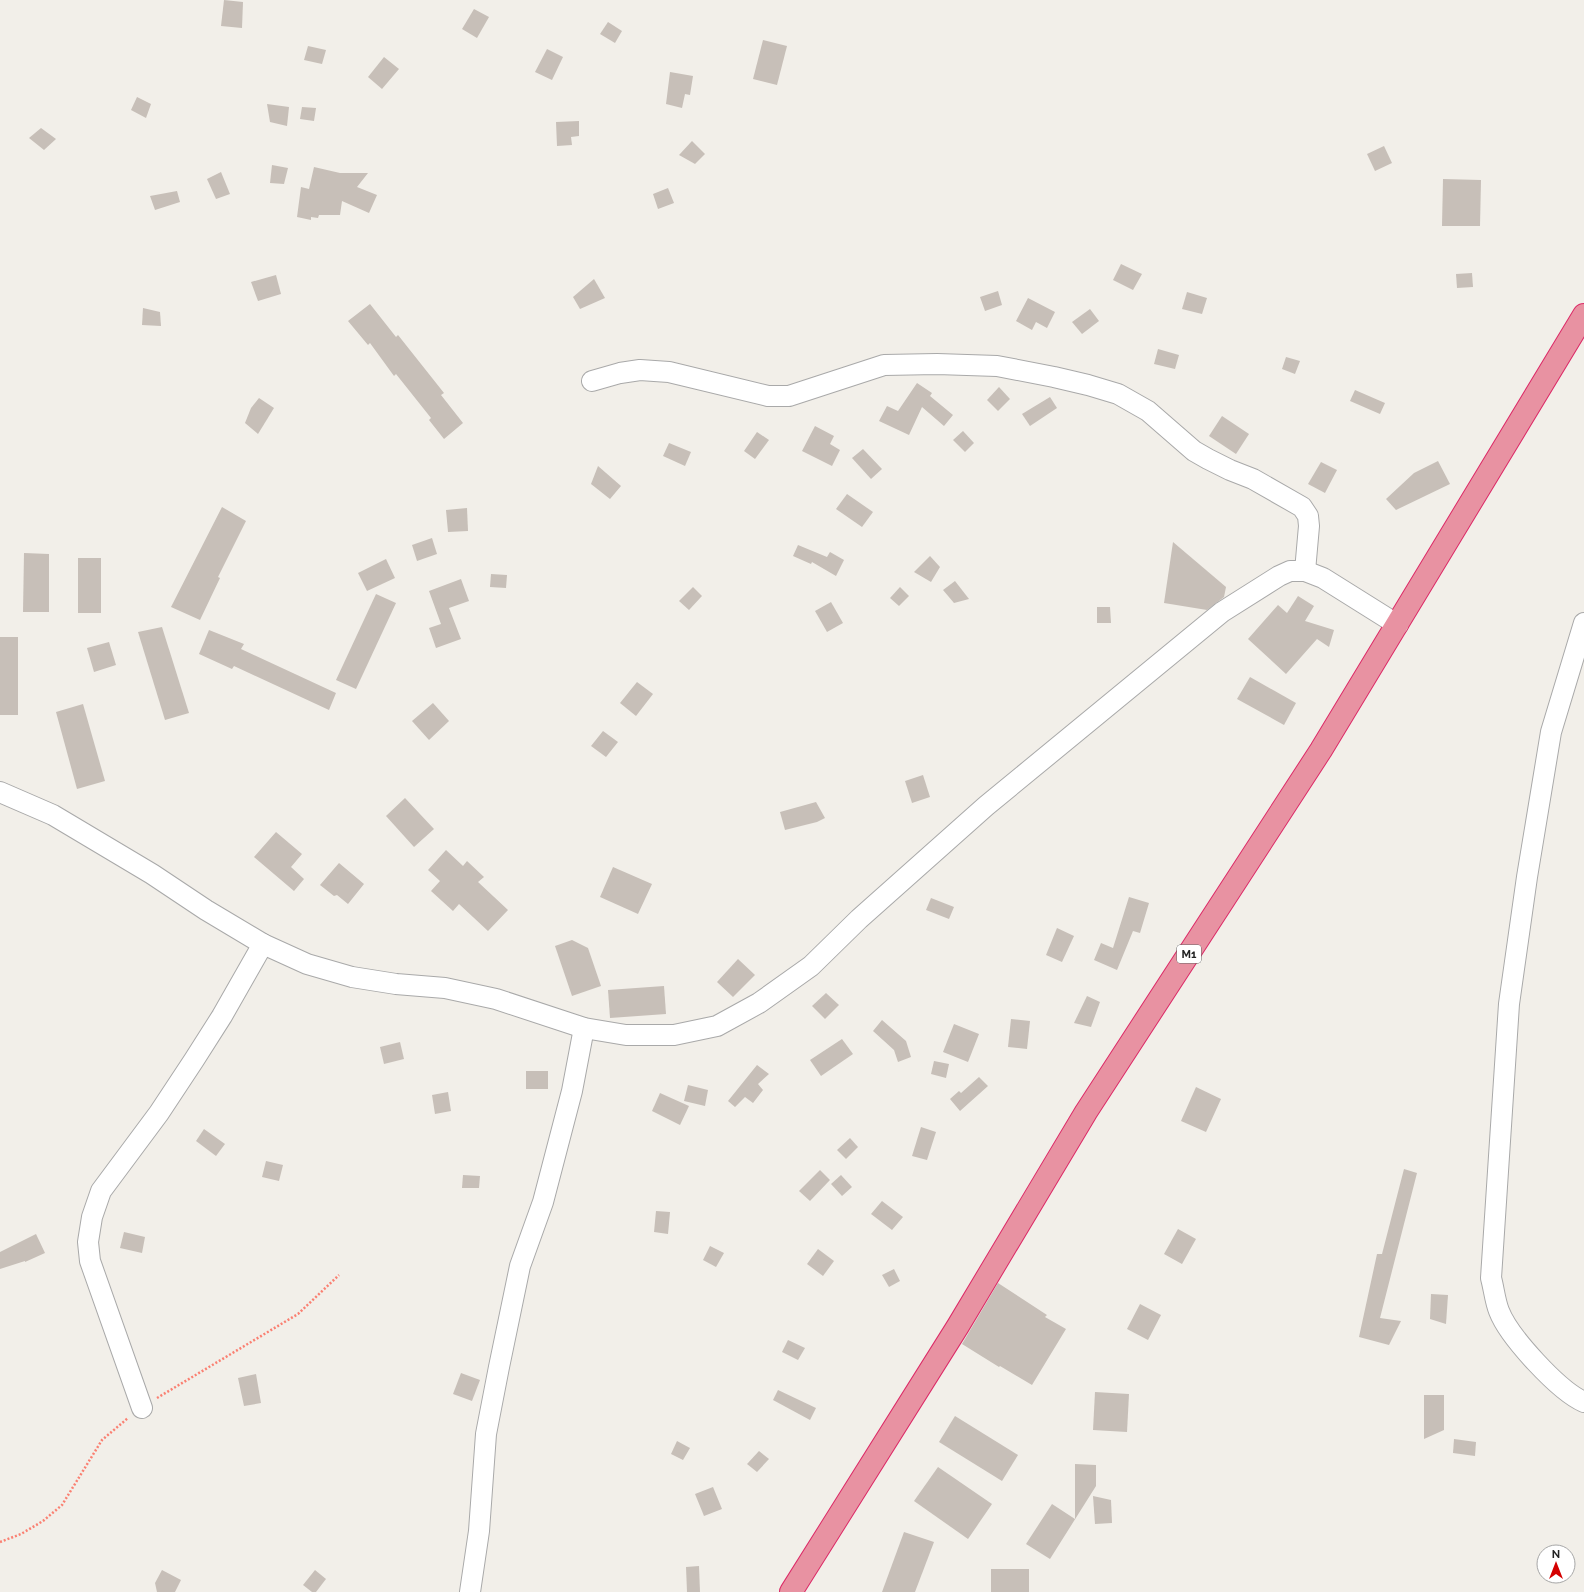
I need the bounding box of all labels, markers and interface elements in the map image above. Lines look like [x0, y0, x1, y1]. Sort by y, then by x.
road number: M1 [1177, 945, 1201, 963]
north arrow [1536, 1544, 1576, 1584]
text: N [1552, 1548, 1560, 1561]

